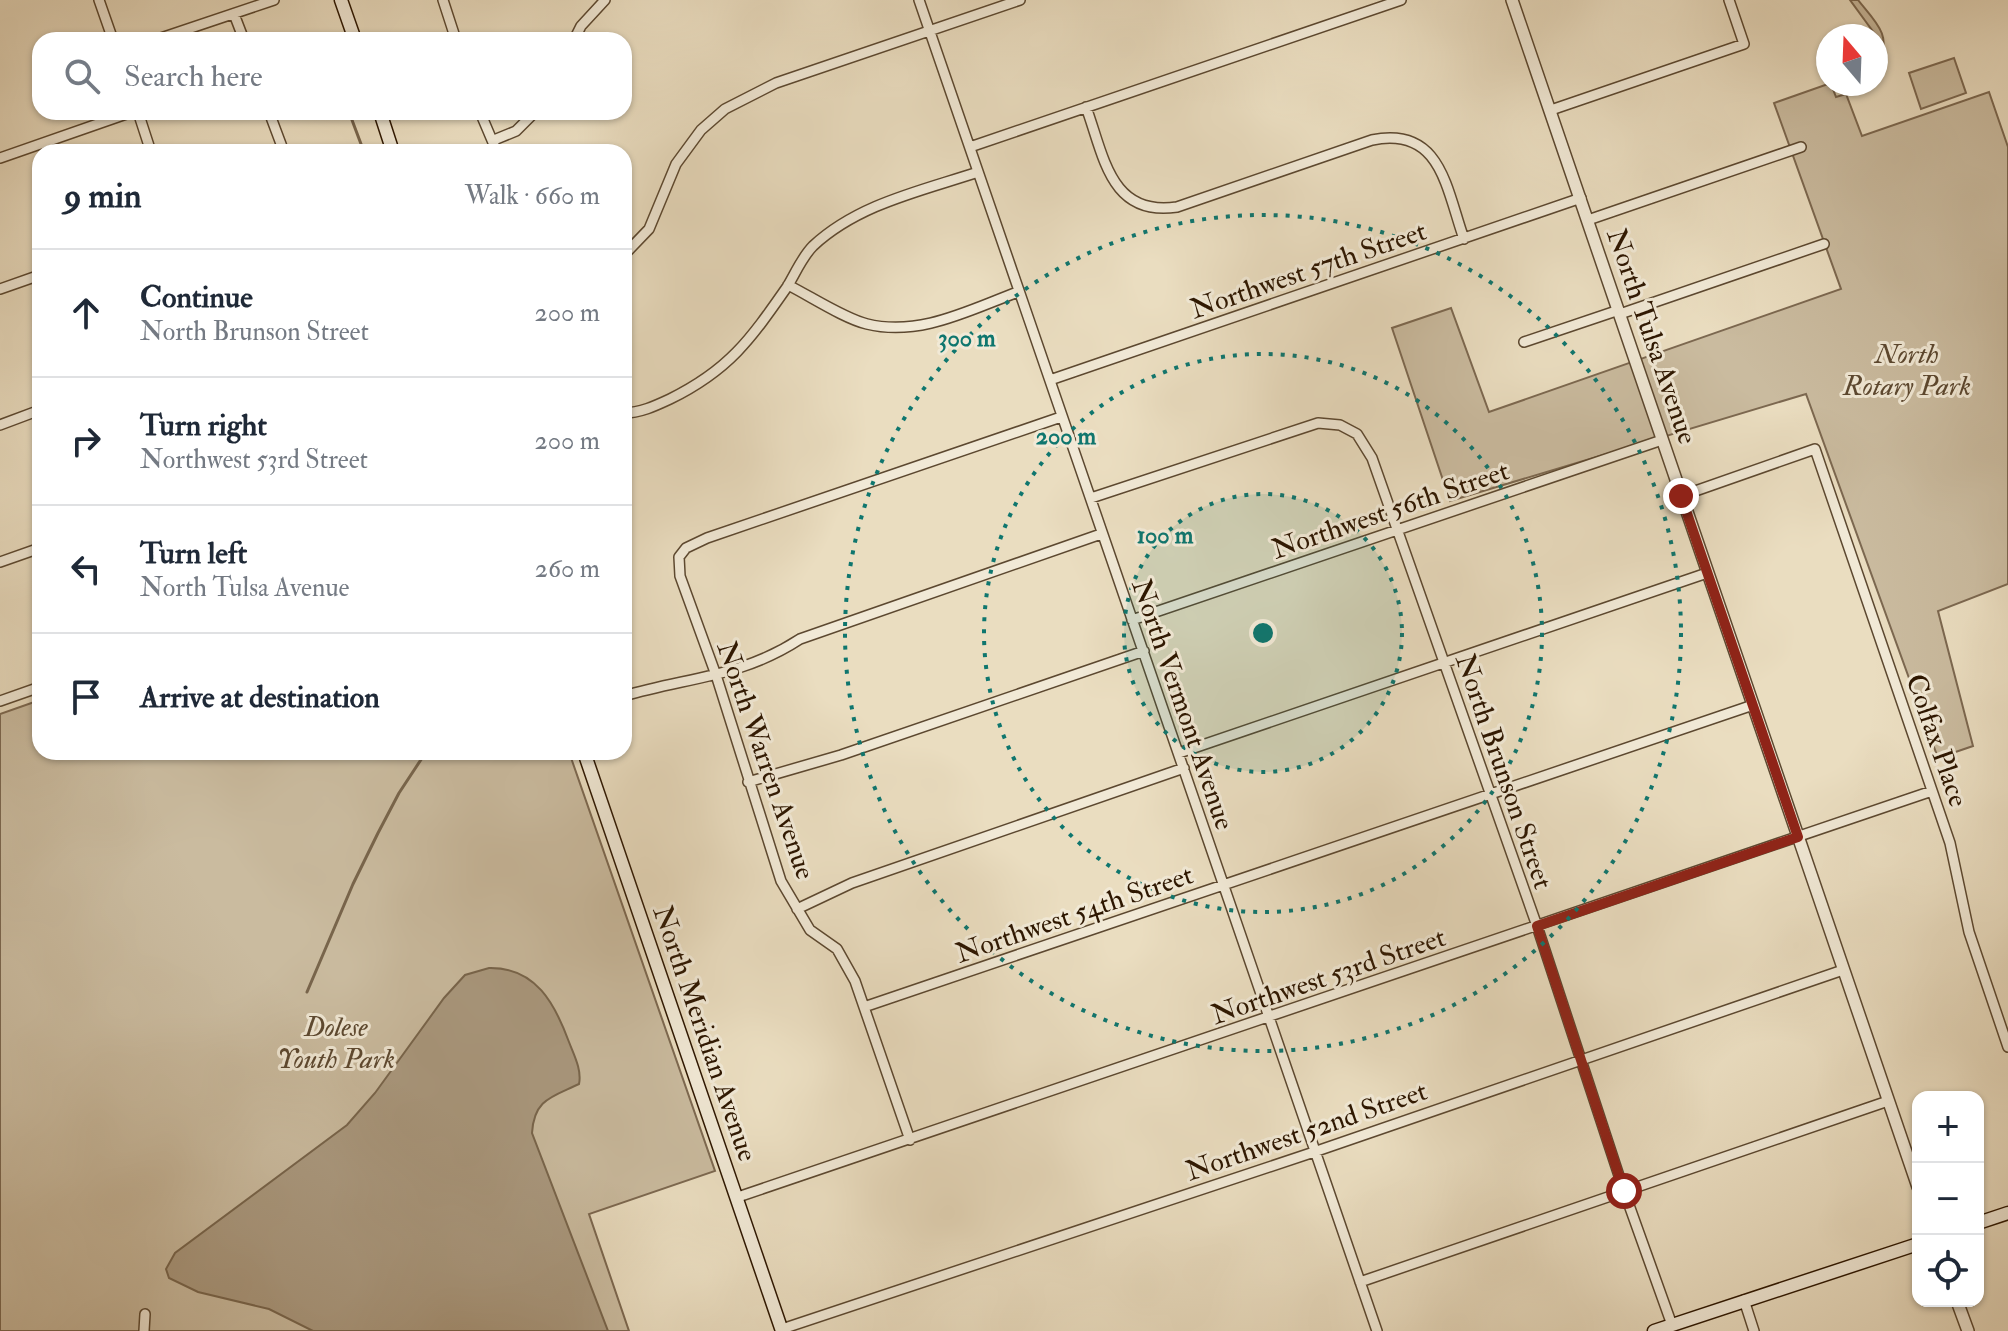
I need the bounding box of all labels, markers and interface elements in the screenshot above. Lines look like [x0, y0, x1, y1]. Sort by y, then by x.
north arrow [1816, 24, 1888, 96]
search box [32, 32, 632, 120]
icon: search [60, 54, 104, 98]
text: Search here [124, 58, 263, 95]
text: 9 min [64, 175, 142, 218]
text: Walk · 660 m [465, 180, 600, 212]
street label: Northwest 57th Street [1186, 214, 1431, 327]
street label: North Tulsa Avenue [1598, 224, 1705, 449]
text: Continue [140, 279, 253, 316]
icon: ahead [64, 291, 108, 335]
text: 200 m [535, 297, 600, 329]
text: North Brunson Street [140, 316, 369, 348]
text: 300 m [938, 323, 996, 354]
park label: North Rotary Park [1842, 337, 1971, 404]
text: Turn right [140, 407, 267, 444]
icon: right [64, 419, 108, 463]
text: 200 m [1036, 421, 1097, 452]
text: 200 m [535, 425, 600, 457]
text: Northwest 53rd Street [140, 444, 368, 476]
street label: Northwest 56th Street [1267, 453, 1514, 567]
route end [1663, 478, 1699, 514]
text: 100 m [1137, 520, 1194, 551]
text: Turn left [140, 535, 247, 572]
icon: left [64, 547, 108, 591]
text: 260 m [535, 553, 600, 585]
text: North Tulsa Avenue [140, 572, 350, 604]
street label: North Vermont Avenue [1123, 574, 1242, 835]
centre of rings [1249, 619, 1277, 647]
street label: North Warren Avenue [708, 637, 823, 884]
street label: North Brunson Street [1447, 649, 1560, 894]
street label: Colfax Place [1898, 670, 1976, 812]
icon: arrive [64, 675, 108, 719]
text: Arrive at destination [140, 679, 380, 716]
street label: Northwest 54th Street [951, 857, 1198, 971]
street label: North Meridian Avenue [644, 901, 765, 1166]
street label: Northwest 53rd Street [1207, 920, 1450, 1033]
park label: Dolese Youth Park [277, 1010, 395, 1077]
street label: Northwest 52nd Street [1181, 1074, 1432, 1189]
map controls [1912, 1091, 1984, 1307]
button: + [1912, 1091, 1984, 1163]
button: − [1912, 1163, 1984, 1235]
route start [1606, 1173, 1642, 1209]
button: locate [1912, 1235, 1984, 1307]

